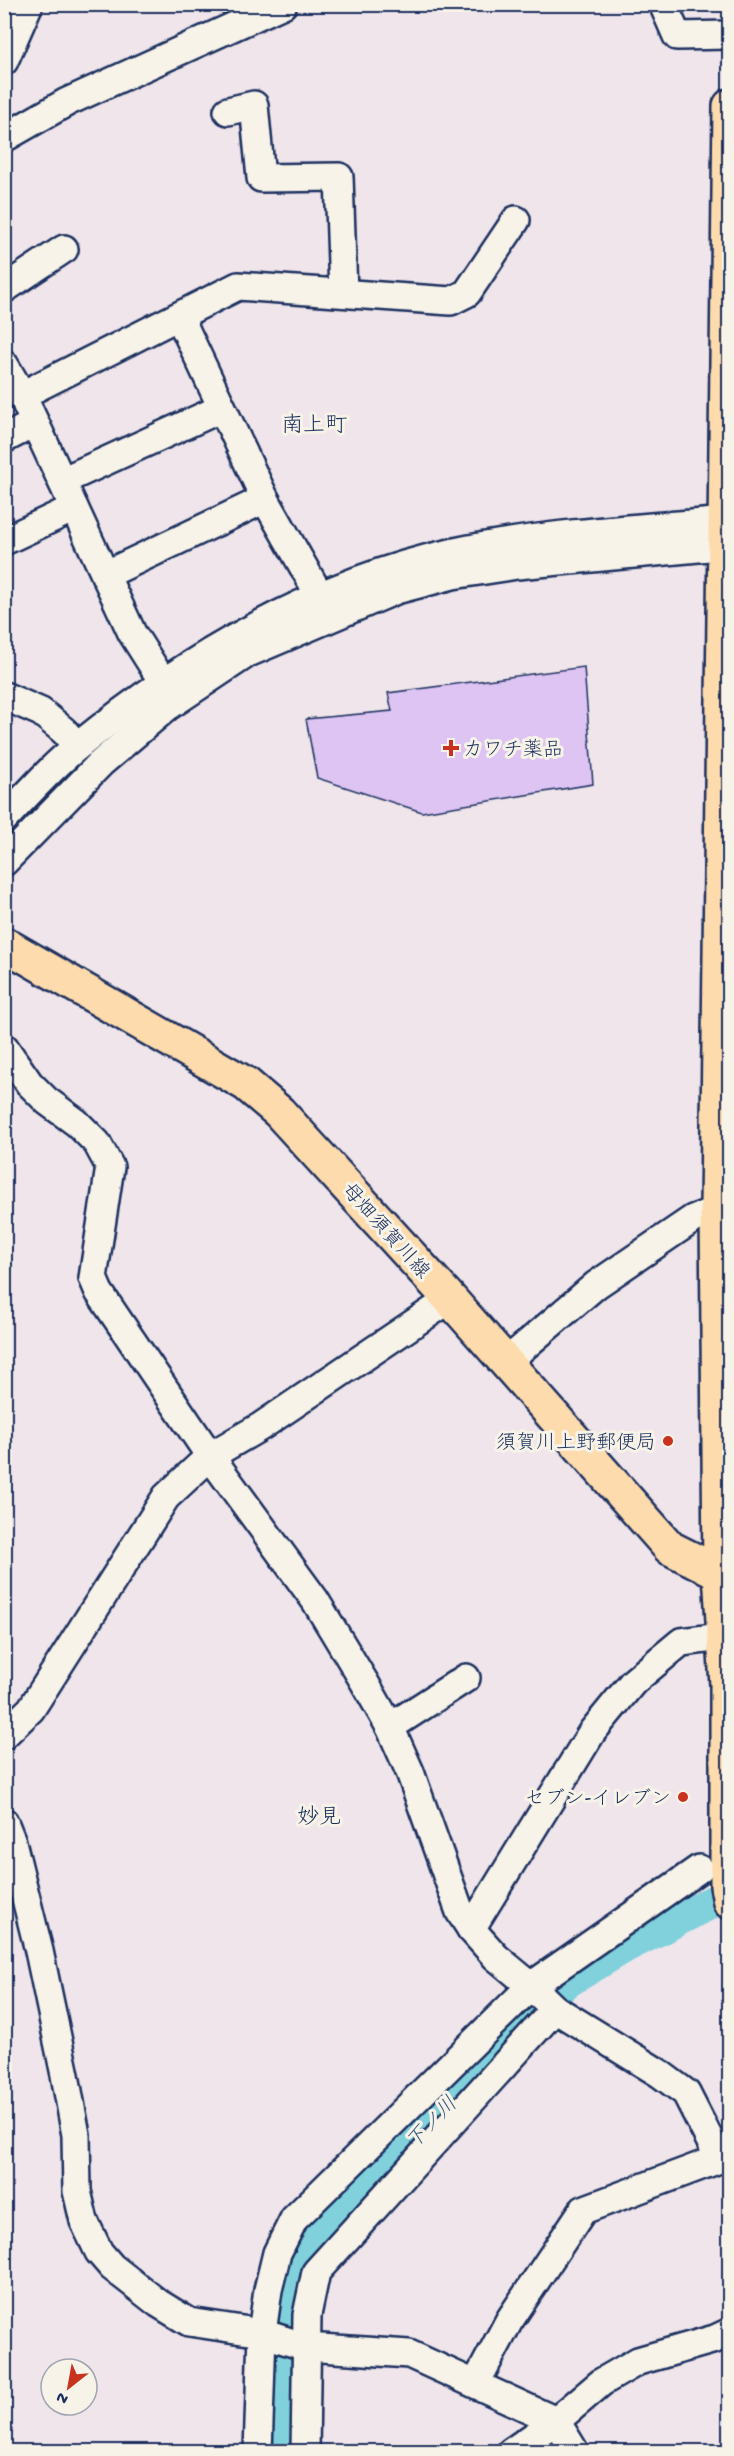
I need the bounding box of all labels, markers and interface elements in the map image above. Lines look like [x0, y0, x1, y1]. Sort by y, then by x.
district label: 南上町 [281, 413, 347, 440]
place label: カワチ薬品 [463, 738, 563, 763]
marker: カワチ薬品 [444, 741, 458, 755]
street label: 母畑須賀川線 [336, 1179, 435, 1285]
place label: 須賀川上野郵便局 [496, 1431, 656, 1456]
marker: 須賀川上野郵便局 [661, 1434, 675, 1448]
place label: セブン-イレブン [525, 1788, 671, 1812]
marker: セブン-イレブン [676, 1790, 690, 1804]
district label: 妙見 [297, 1805, 341, 1832]
water label: 下ノ川 [402, 2092, 464, 2156]
north arrow [39, 2357, 99, 2417]
text: N [53, 2386, 72, 2408]

